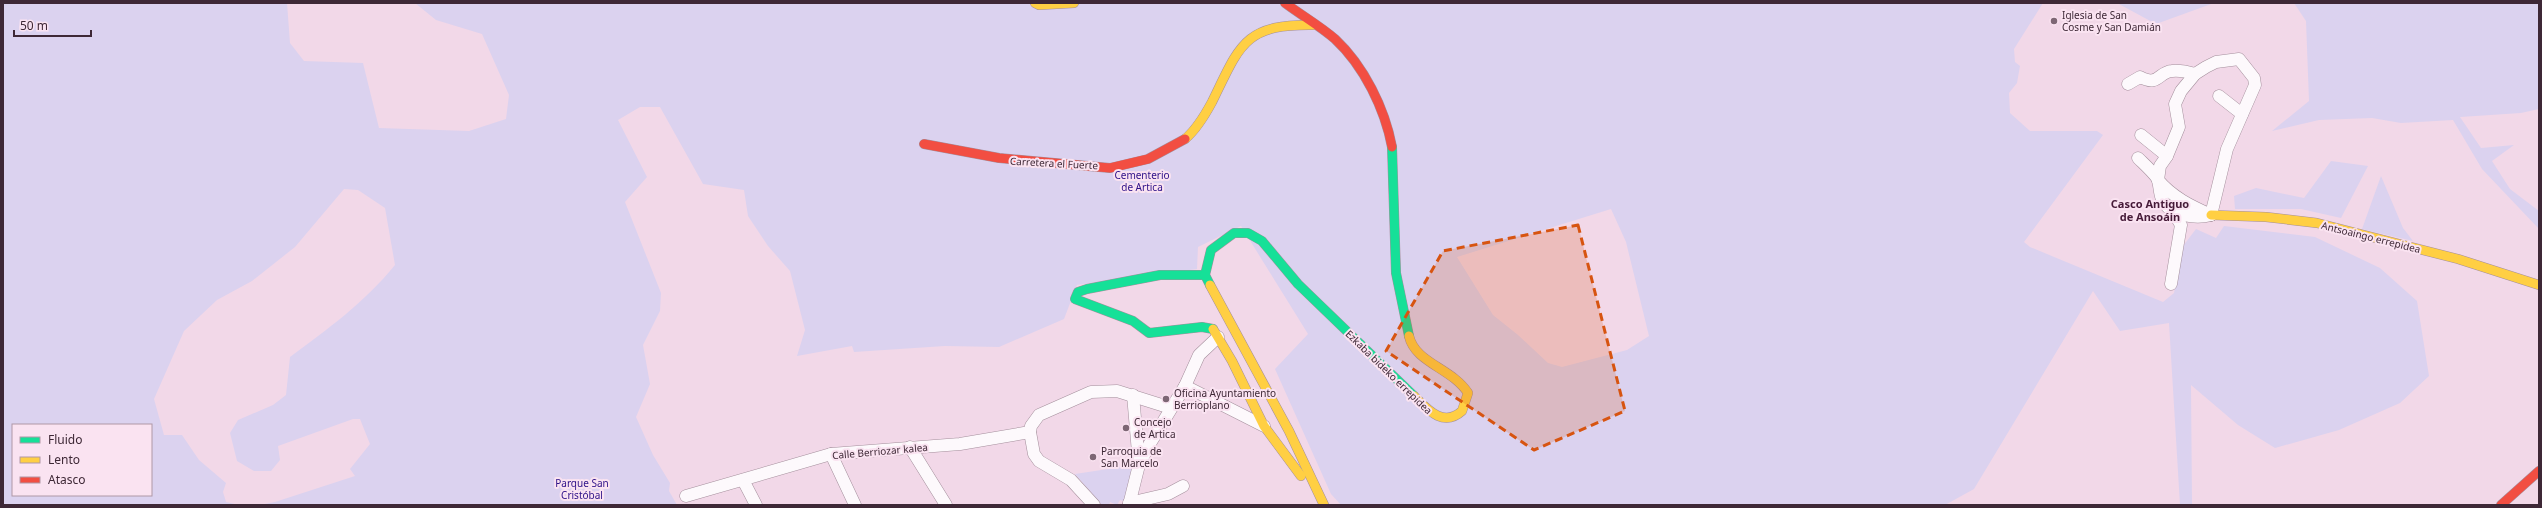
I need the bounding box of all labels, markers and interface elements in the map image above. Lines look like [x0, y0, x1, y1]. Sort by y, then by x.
place label: Iglesia de San Cosme y San Damián [2062, 8, 2161, 34]
scale bar [14, 12, 91, 38]
marker: Iglesia de San Cosme y San Damián [2049, 16, 2059, 26]
text: 50 m [20, 17, 48, 34]
street label: Carretera el Fuerte [1010, 154, 1099, 172]
park label: Cementerio de Artica [1114, 168, 1170, 194]
district label: Casco Antiguo de Ansoáin [2111, 196, 2189, 224]
street label: Antsoaingo errepidea [2320, 218, 2422, 256]
street label: Ezkaba bideko errepidea [1343, 327, 1435, 417]
place label: Oficina Ayuntamiento Berrioplano [1174, 386, 1276, 412]
marker: Oficina Ayuntamiento Berrioplano [1161, 394, 1171, 404]
place label: Concejo de Artica [1134, 415, 1176, 441]
marker: Concejo de Artica [1121, 423, 1131, 433]
legend [12, 424, 152, 496]
text: Fluido [48, 431, 82, 448]
street label: Calle Berriozar kalea [832, 440, 928, 462]
place label: Parroquia de San Marcelo [1101, 444, 1162, 470]
text: Lento [48, 451, 80, 468]
marker: Parroquia de San Marcelo [1088, 452, 1098, 462]
text: Atasco [48, 471, 86, 488]
park label: Parque San Cristóbal [555, 476, 609, 502]

